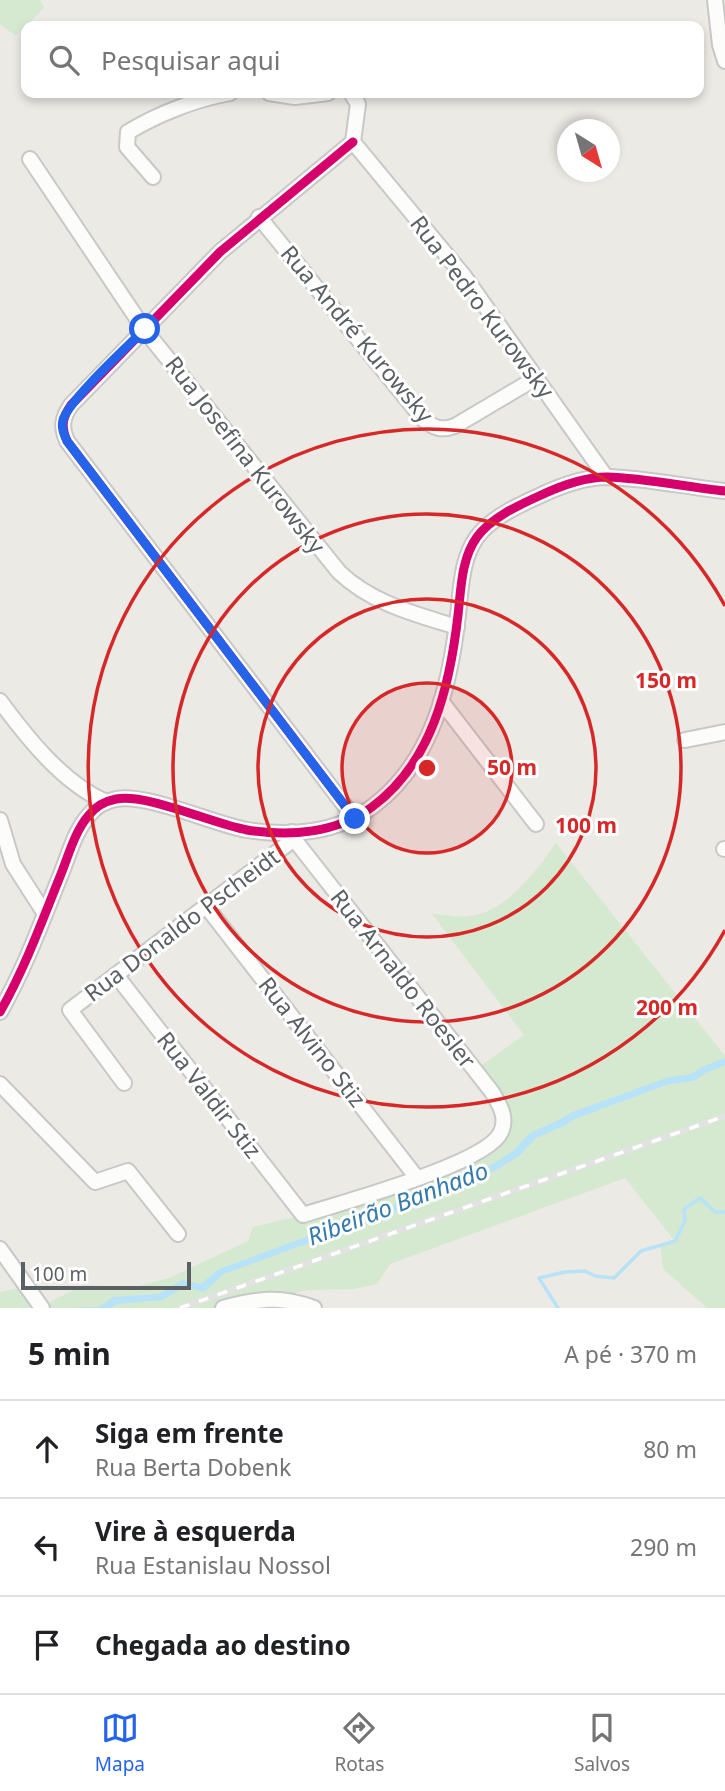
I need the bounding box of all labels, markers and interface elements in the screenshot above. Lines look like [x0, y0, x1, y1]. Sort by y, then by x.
search box [21, 21, 704, 98]
icon: search [45, 41, 83, 79]
text: Pesquisar aqui [101, 42, 281, 78]
north arrow [557, 119, 620, 182]
street label: Rua Pedro Kurowsky [403, 208, 562, 405]
street label: Rua André Kurowsky [274, 238, 442, 429]
route start [129, 313, 160, 344]
street label: Rua Josefina Kurowsky [159, 349, 333, 560]
text: 150 m [635, 666, 697, 694]
text: 50 m [487, 753, 537, 781]
centre of rings [415, 756, 439, 780]
route end [339, 803, 370, 834]
text: 100 m [555, 811, 617, 839]
street label: Rua Donaldo Pscheidt [77, 840, 286, 1008]
street label: Rua Arnaldo Roesler [324, 882, 484, 1075]
street label: Rua Alvino Stiz [252, 970, 374, 1113]
text: 200 m [636, 993, 698, 1021]
street label: Rua Valdir Stiz [150, 1024, 269, 1164]
water label: Ribeirão Banhado [302, 1153, 493, 1252]
scale bar [21, 1259, 191, 1291]
text: 100 m [32, 1261, 87, 1287]
text: 5 min [28, 1333, 111, 1374]
text: A pé · 370 m [564, 1338, 697, 1370]
text: Siga em frente [95, 1415, 284, 1451]
icon: ahead [28, 1430, 66, 1468]
text: 80 m [643, 1433, 697, 1465]
text: Rua Berta Dobenk [95, 1451, 291, 1483]
text: Vire à esquerda [95, 1513, 296, 1549]
icon: left [28, 1528, 66, 1566]
text: 290 m [630, 1531, 697, 1563]
text: Rua Estanislau Nossol [95, 1549, 331, 1581]
icon: arrive [28, 1626, 66, 1664]
text: Chegada ao destino [95, 1627, 351, 1663]
tab: Mapa [95, 1709, 145, 1777]
tab: Rotas [335, 1709, 384, 1777]
tab: Salvos [574, 1709, 630, 1777]

